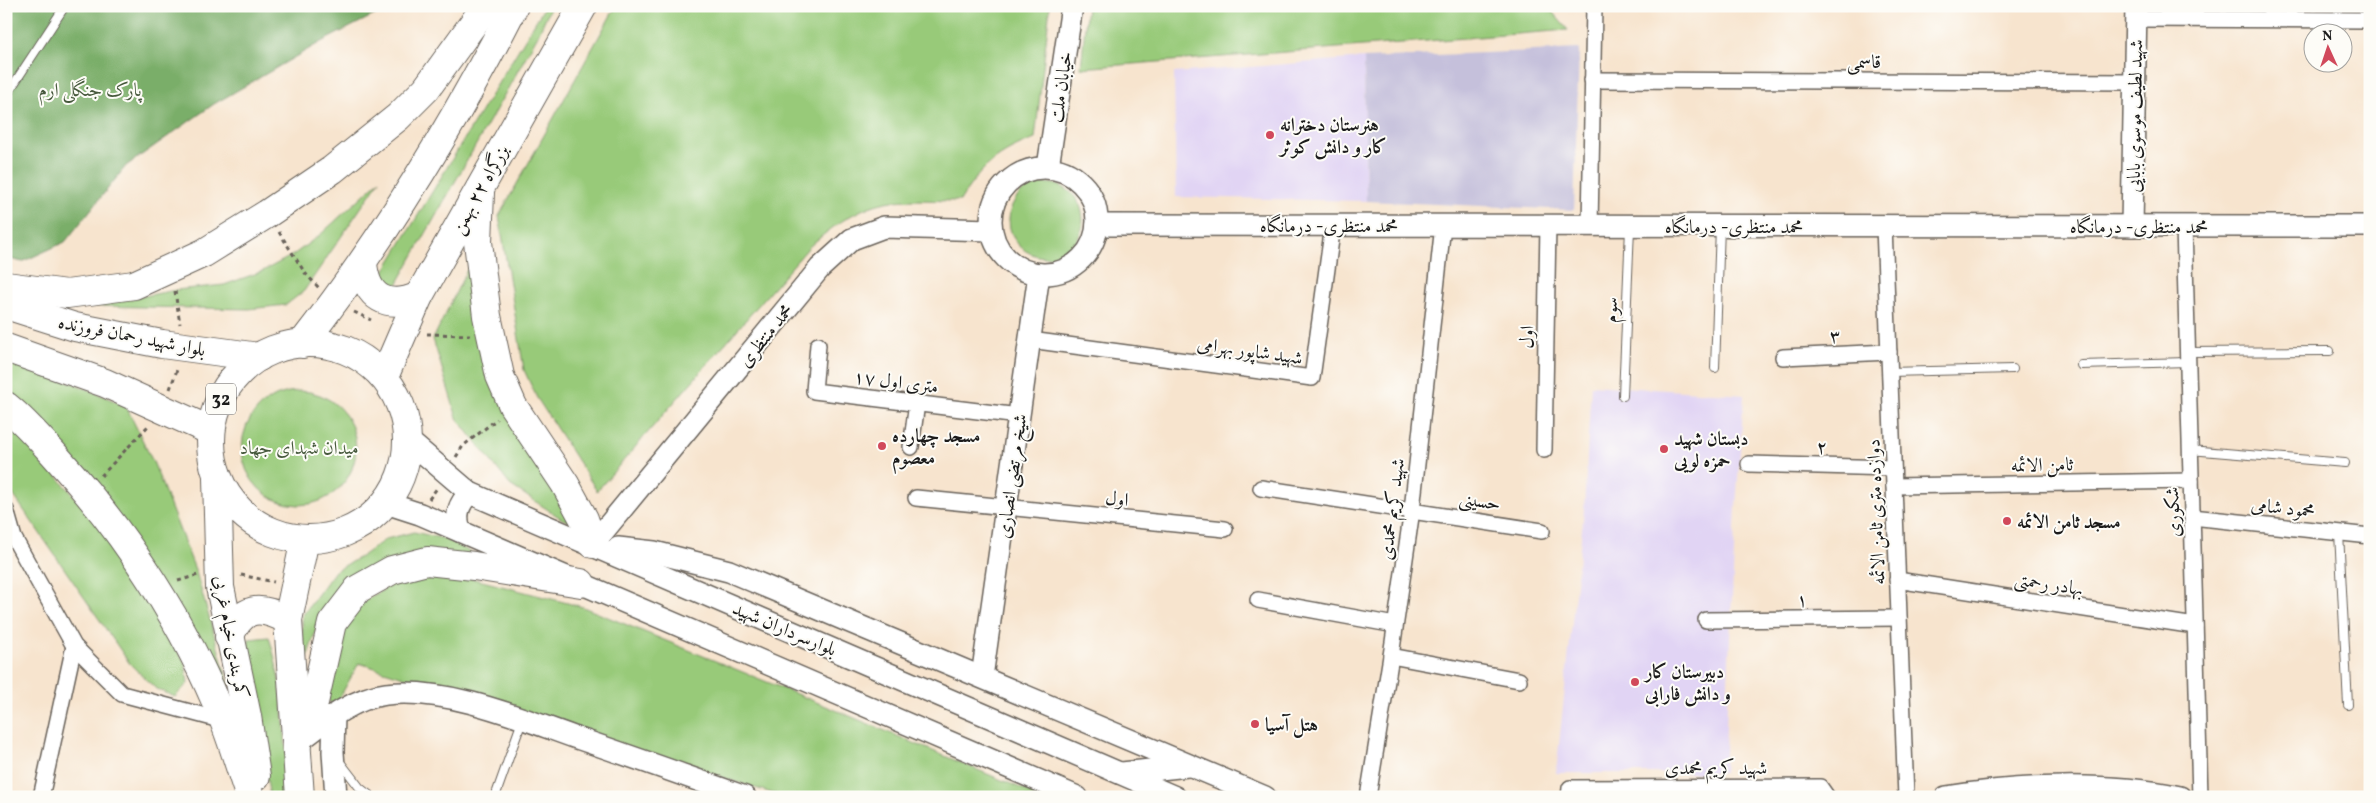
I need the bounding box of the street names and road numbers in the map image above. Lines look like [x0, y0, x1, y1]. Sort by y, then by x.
street label: شهید لطیف موسوی بابایی [2122, 39, 2150, 193]
street label: خیابان ملت [1044, 50, 1080, 125]
street label: قاسمی [1847, 50, 1881, 76]
street label: بزرگراه ۲۲ بهمن [445, 139, 516, 239]
street label: محمد منتظری- درمانگاه [1260, 213, 1398, 240]
street label: محمد منتظری- درمانگاه [1665, 214, 1803, 241]
street label: محمد منتظری- درمانگاه [2070, 214, 2208, 241]
street label: سوم [1599, 297, 1627, 324]
street label: محمد منتظری [733, 299, 800, 374]
street label: بلوار شهید رحمان فروزنده [56, 310, 208, 364]
street label: ۳ [1829, 324, 1841, 350]
street label: اول [1515, 325, 1541, 349]
street label: شهید شاپور بهرامی [1195, 332, 1304, 372]
street label: ۱۷ متری اول [852, 365, 940, 401]
road number: 32 [206, 384, 236, 414]
street label: شیخ مرتضی انصاری [991, 412, 1038, 541]
street label: ۲ [1816, 435, 1828, 461]
street label: دوازده متری ثامن الائمه [1861, 438, 1893, 585]
street label: ثامن الائمه [2010, 452, 2074, 480]
street label: شهید کریم محمدی [1374, 457, 1414, 562]
street label: اول [1104, 486, 1130, 514]
street label: حسینی [1457, 486, 1502, 518]
street label: شکوری [2160, 486, 2188, 538]
street label: محمود شامی [2249, 493, 2316, 525]
street label: بهادر رحمتی [2012, 567, 2085, 603]
street label: کمربندی خیام غربی [204, 573, 254, 702]
street label: ۱ [1796, 588, 1808, 614]
street label: بلوارسرداران شهید [728, 596, 840, 664]
street label: شهید کریم محمدی [1665, 756, 1767, 784]

